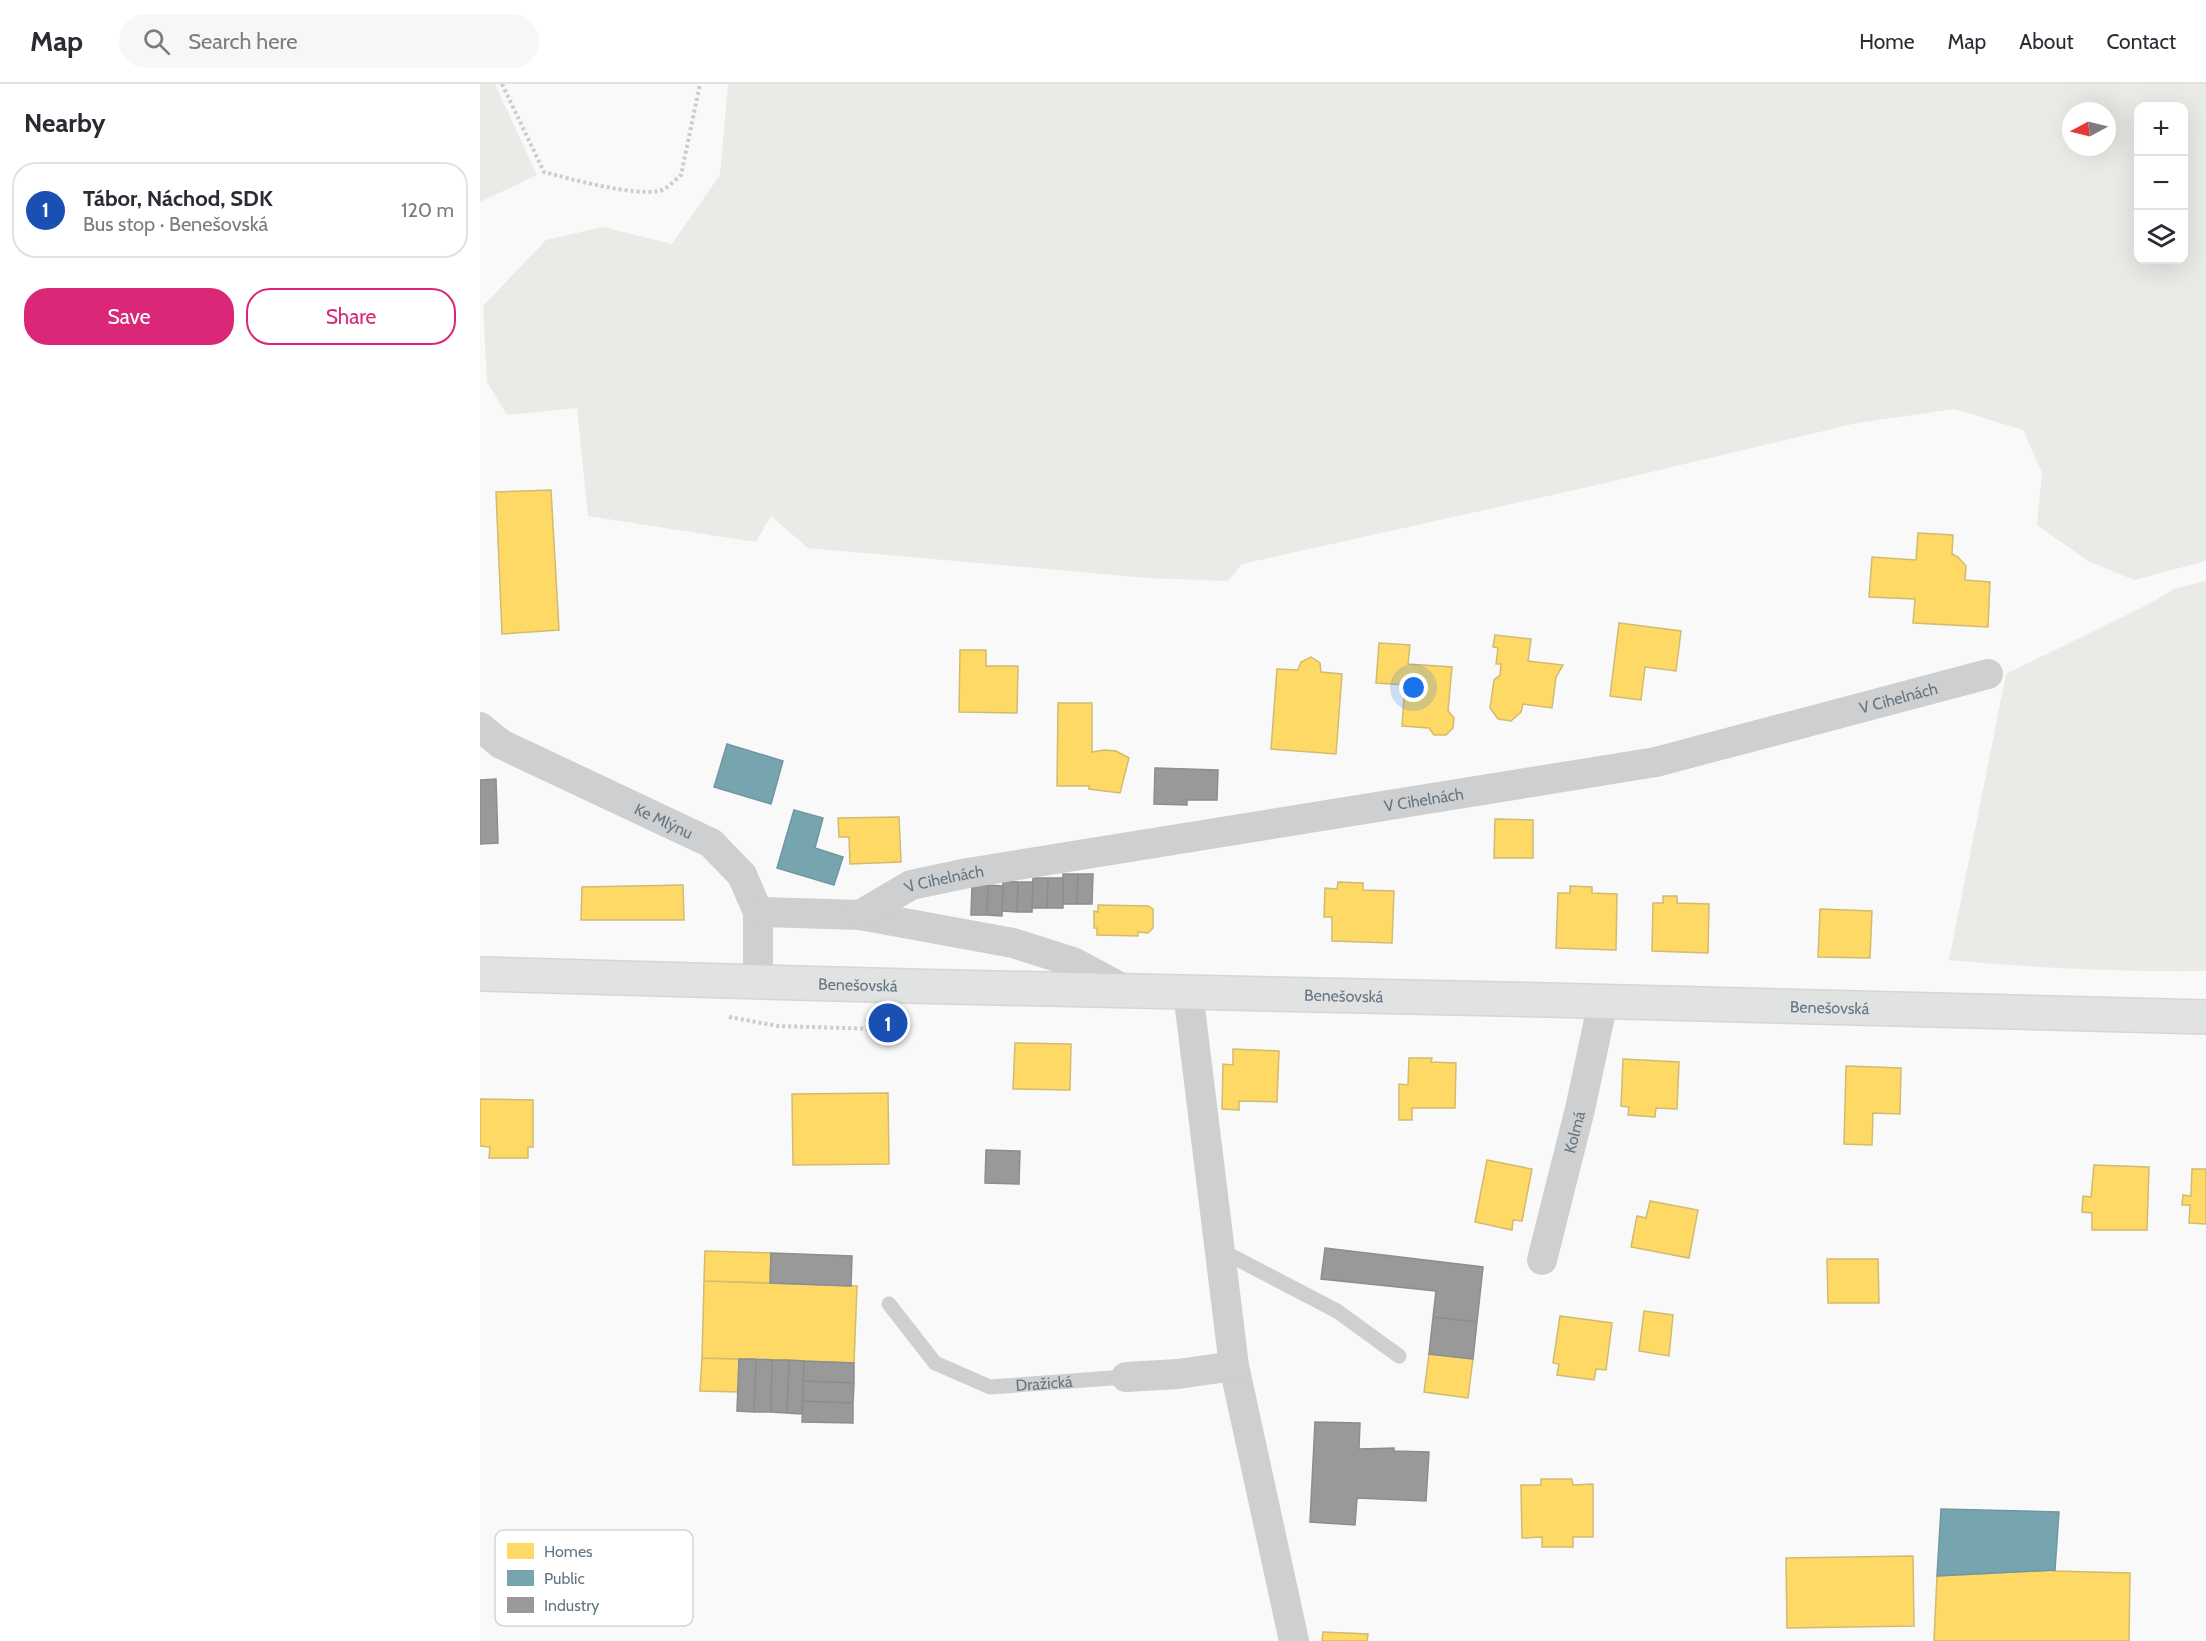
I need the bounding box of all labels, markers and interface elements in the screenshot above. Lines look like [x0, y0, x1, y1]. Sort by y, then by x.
search box [119, 14, 539, 68]
text: Map [30, 24, 83, 58]
icon: search [140, 25, 173, 58]
text: Search here [188, 28, 297, 55]
text: Home [1859, 29, 1915, 54]
text: Map [1948, 29, 1986, 54]
text: About [2019, 29, 2073, 54]
text: Contact [2106, 29, 2176, 54]
north arrow [2062, 102, 2116, 156]
map controls [2134, 102, 2188, 264]
button: + [2134, 102, 2188, 156]
text: Nearby [24, 107, 105, 139]
button: − [2134, 156, 2188, 210]
text: Tábor, Náchod, SDK [83, 185, 273, 212]
text: 1 [42, 198, 49, 222]
text: 120 m [401, 198, 454, 222]
button: layers [2134, 210, 2188, 264]
text: Bus stop · Benešovská [83, 212, 268, 236]
button: Save [24, 288, 234, 345]
button: Share [246, 288, 456, 345]
your location [1399, 673, 1428, 702]
street label: V Cihelnách [1857, 679, 1940, 718]
street label: V Cihelnách [1383, 784, 1465, 816]
street label: Ke Mlýnu [631, 799, 696, 843]
street label: V Cihelnách [901, 862, 985, 897]
street label: Benešovská [818, 974, 898, 996]
street label: Benešovská [1304, 986, 1384, 1006]
street label: Benešovská [1790, 997, 1870, 1018]
pin: 1 [868, 1000, 908, 1046]
street label: Kolmá [1560, 1109, 1589, 1155]
street label: Dražická [1015, 1372, 1074, 1395]
legend [495, 1530, 693, 1626]
text: Homes [544, 1542, 593, 1561]
text: Public [544, 1569, 585, 1588]
text: Industry [544, 1596, 599, 1615]

